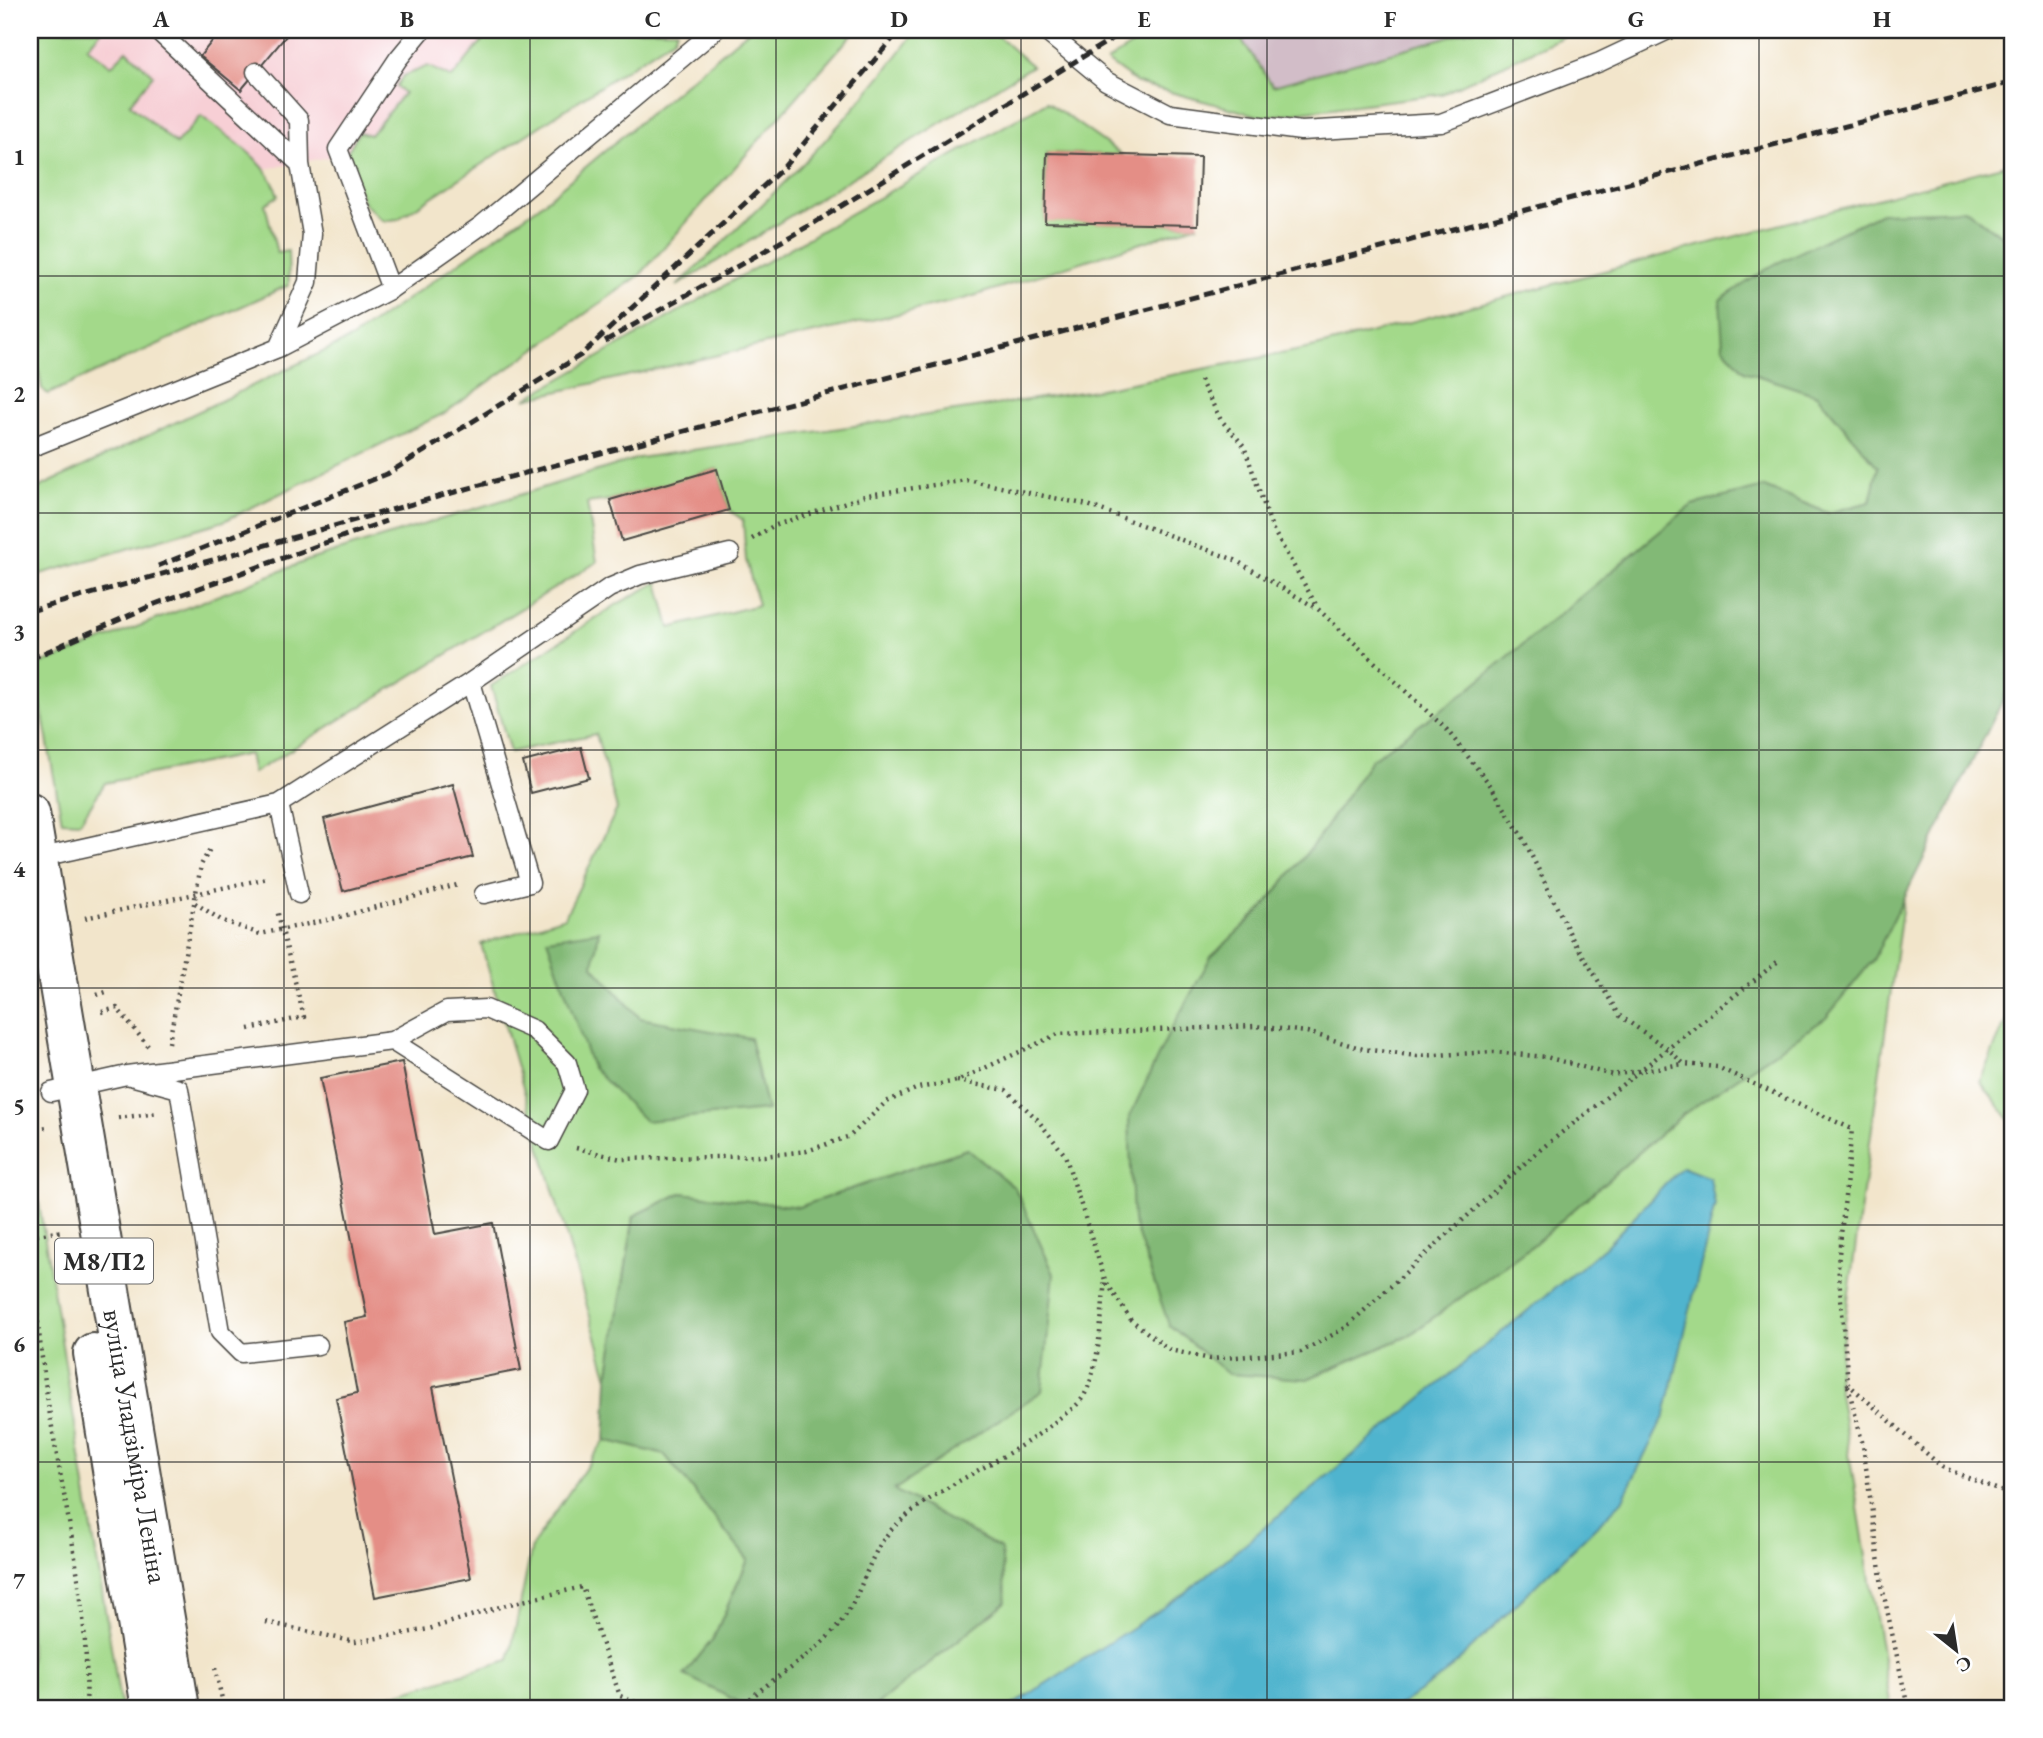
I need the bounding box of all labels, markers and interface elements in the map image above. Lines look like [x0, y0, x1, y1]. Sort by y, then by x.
text: A [152, 4, 170, 34]
text: B [400, 4, 414, 34]
text: C [645, 4, 661, 34]
text: D [890, 4, 908, 34]
text: E [1137, 4, 1151, 34]
text: F [1384, 4, 1397, 34]
text: G [1628, 4, 1644, 34]
text: H [1873, 4, 1891, 34]
text: 1 [13, 142, 25, 172]
text: 2 [13, 379, 25, 409]
text: 3 [13, 617, 25, 647]
text: 4 [13, 854, 26, 884]
text: 5 [13, 1091, 25, 1121]
road number: М8/П2 [55, 1238, 153, 1284]
street label: вуліца Уладзіміра Леніна [95, 1306, 177, 1587]
text: 6 [13, 1329, 25, 1359]
text: 7 [13, 1566, 26, 1596]
north arrow [1920, 1616, 1990, 1686]
text: С [1952, 1650, 1976, 1678]

